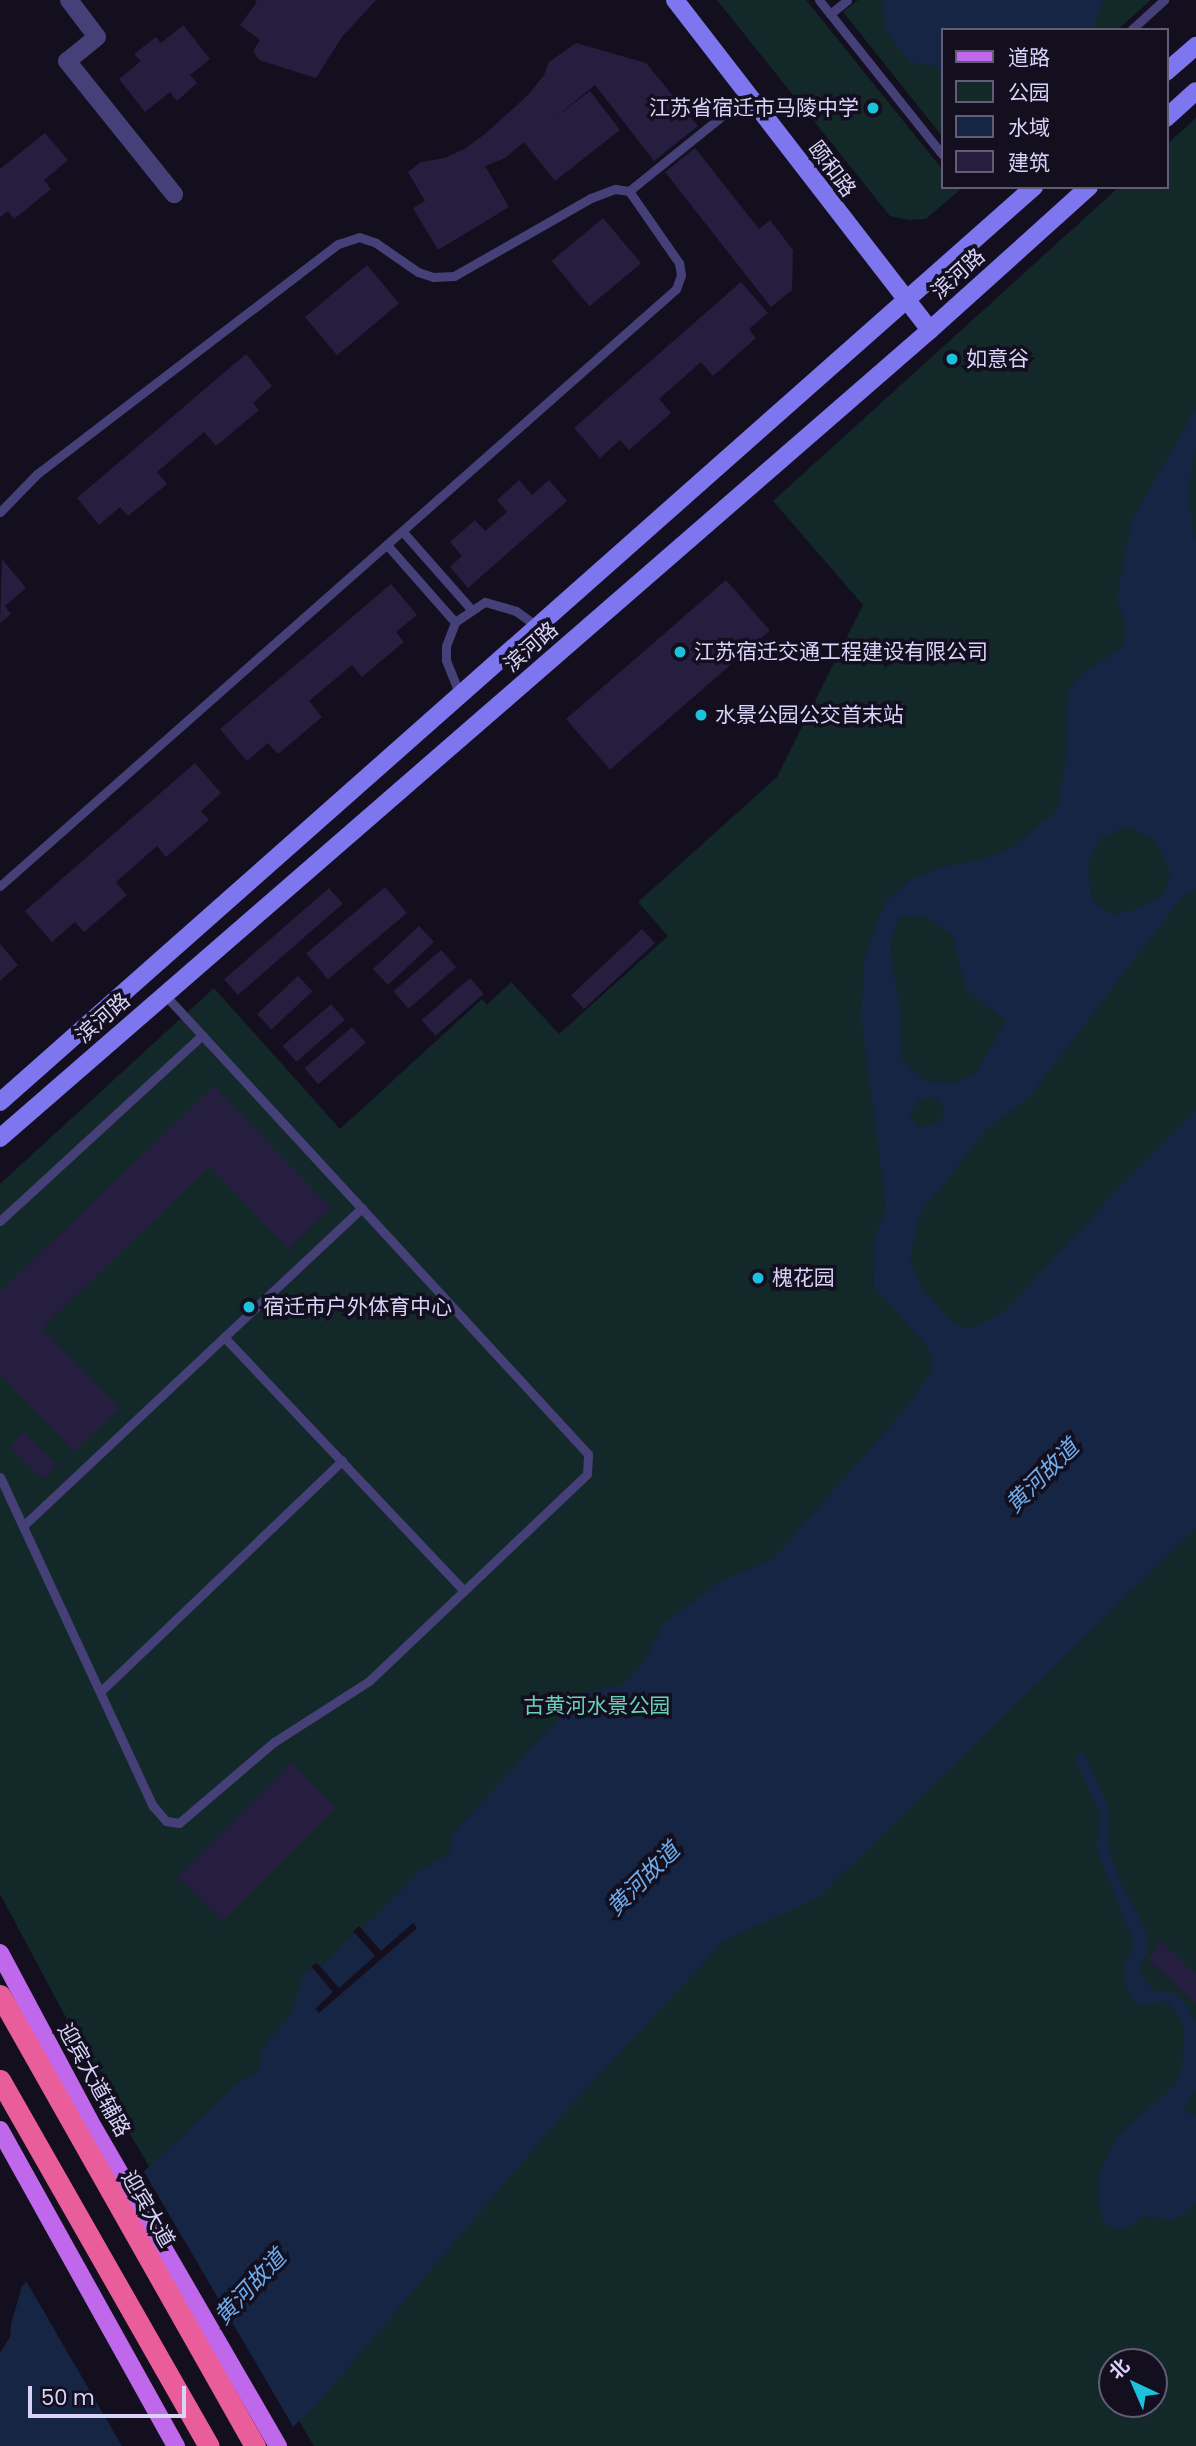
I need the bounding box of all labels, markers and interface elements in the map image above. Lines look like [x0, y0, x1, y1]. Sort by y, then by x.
legend [940, 28, 1168, 189]
text: 道路 [1008, 43, 1050, 72]
text: 公园 [1008, 78, 1050, 107]
place label: 江苏省宿迁市马陵中学 [649, 95, 859, 121]
marker: 江苏省宿迁市马陵中学 [865, 100, 881, 116]
text: 水域 [1008, 113, 1050, 142]
street label: 颐和路 [803, 136, 861, 202]
text: 建筑 [1008, 148, 1050, 177]
street label: 滨河路 [926, 244, 990, 304]
place label: 如意谷 [966, 346, 1029, 372]
marker: 如意谷 [944, 351, 960, 367]
street label: 滨河路 [499, 617, 563, 677]
place label: 江苏宿迁交通工程建设有限公司 [694, 639, 988, 665]
marker: 江苏宿迁交通工程建设有限公司 [672, 644, 688, 660]
place label: 水景公园公交首末站 [715, 702, 904, 728]
marker: 水景公园公交首末站 [693, 707, 709, 723]
street label: 滨河路 [71, 988, 135, 1048]
place label: 槐花园 [772, 1265, 835, 1291]
marker: 槐花园 [750, 1270, 766, 1286]
place label: 宿迁市户外体育中心 [263, 1294, 452, 1320]
marker: 宿迁市户外体育中心 [241, 1299, 257, 1315]
water label: 黄河故道 [1000, 1434, 1084, 1518]
park label: 古黄河水景公园 [524, 1693, 670, 1719]
water label: 黄河故道 [601, 1837, 685, 1921]
street label: 迎宾大道辅路 [52, 2019, 136, 2141]
street label: 迎宾大道 [116, 2166, 180, 2252]
water label: 黄河故道 [209, 2244, 291, 2330]
north arrow [1098, 2348, 1168, 2418]
text: 北 [1103, 2353, 1136, 2385]
scale bar [32, 2372, 189, 2416]
text: 50 m [41, 2383, 95, 2412]

